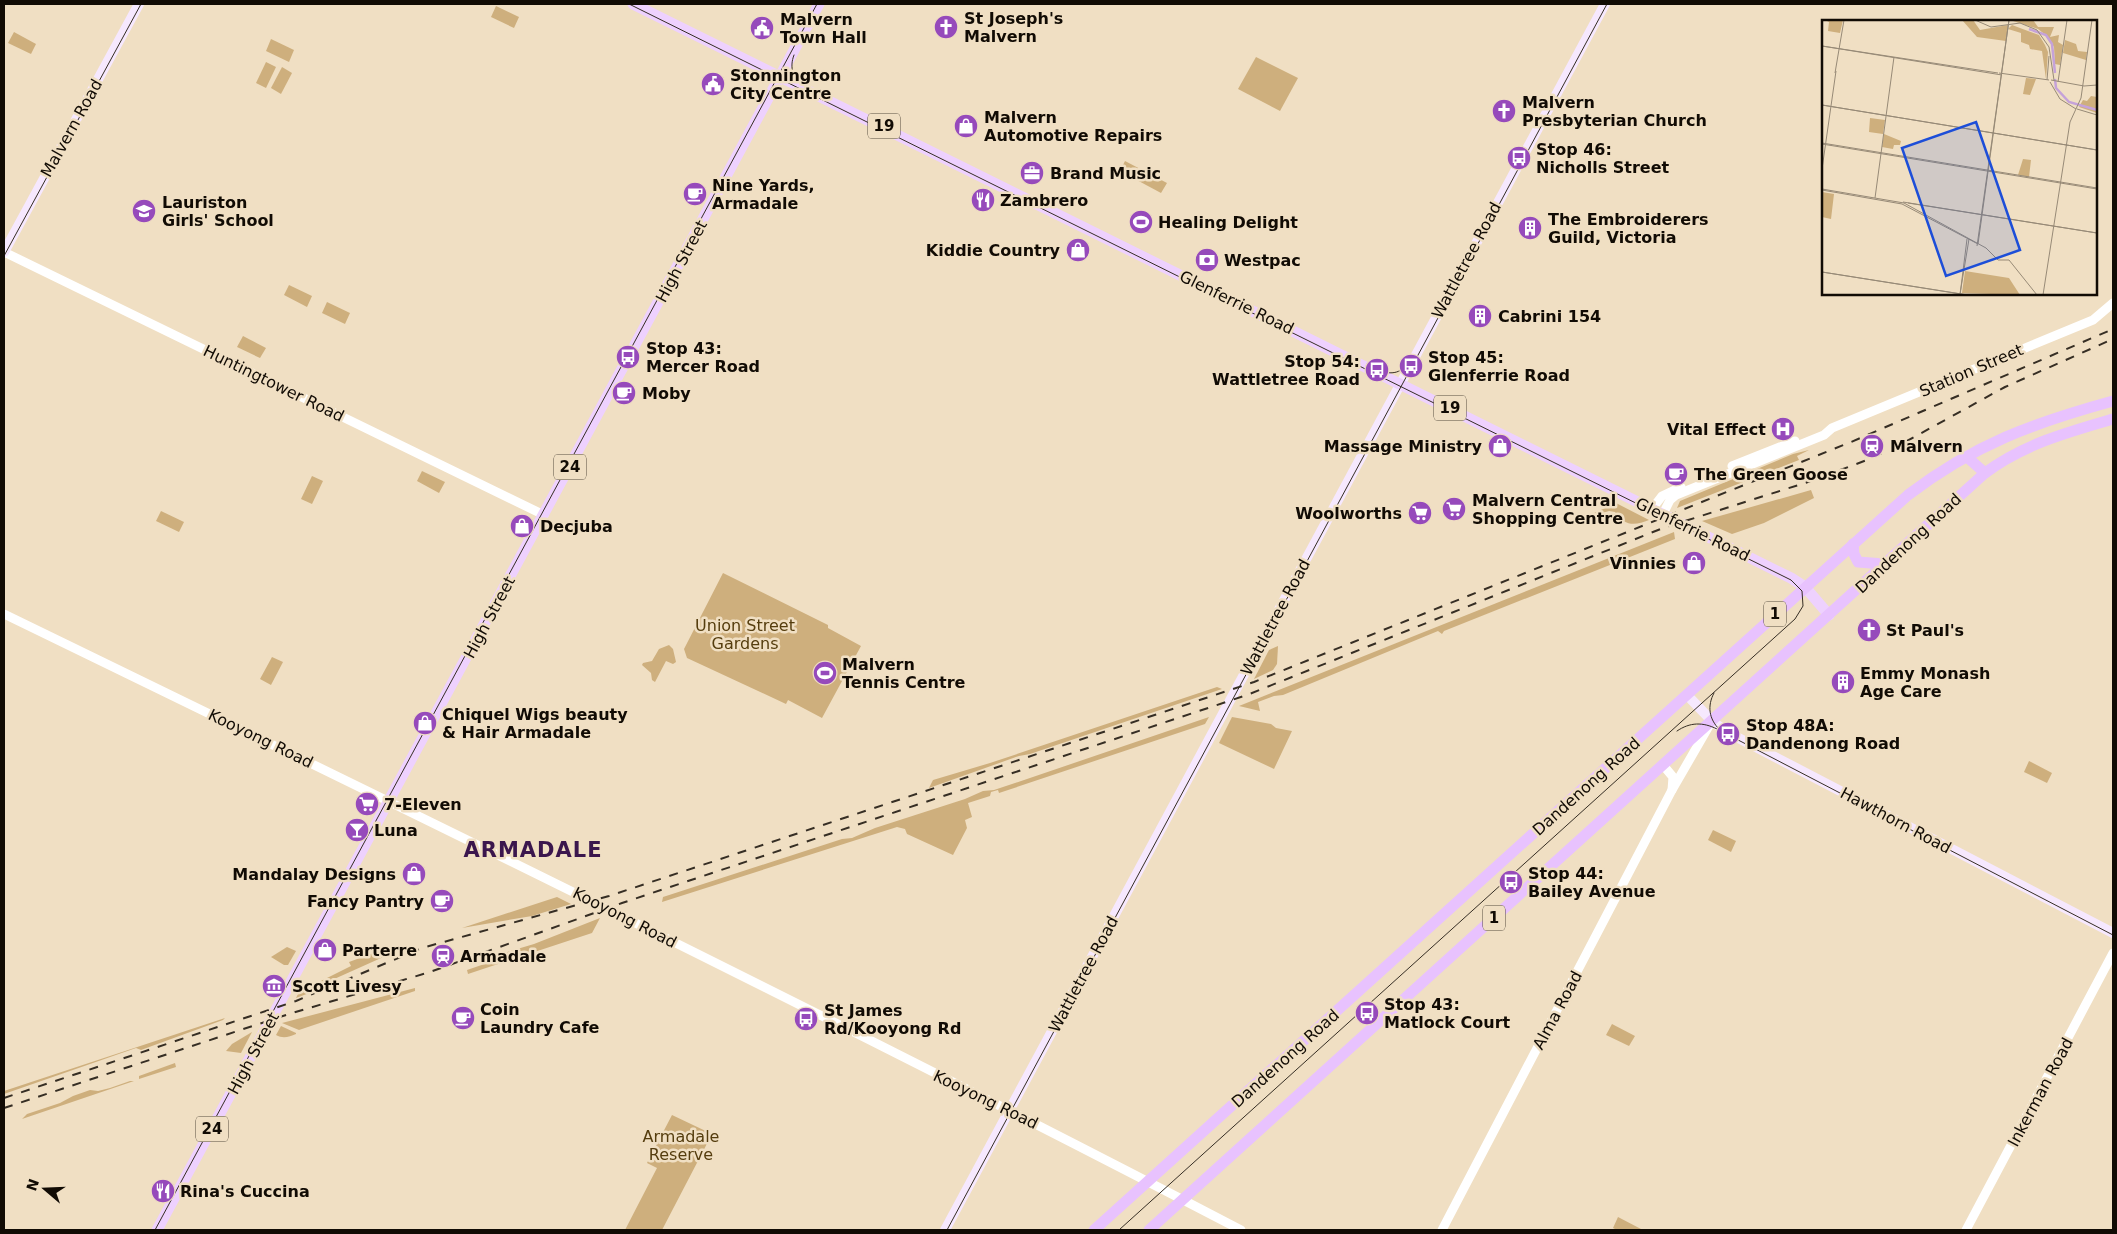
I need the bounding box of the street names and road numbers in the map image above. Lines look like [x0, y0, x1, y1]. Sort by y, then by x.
street label: Malvern Road [37, 76, 106, 181]
road number: 19 [868, 114, 900, 138]
street label: Wattletree Road [1428, 199, 1505, 322]
street label: High Street [652, 217, 711, 306]
street label: Glenferrie Road [1177, 267, 1297, 338]
street label: Station Street [1917, 340, 2026, 401]
street label: Huntingtower Road [200, 341, 347, 426]
road number: 19 [1434, 396, 1466, 420]
road number: 24 [554, 454, 586, 480]
street label: Dandenong Road [1851, 489, 1965, 597]
street label: Glenferrie Road [1633, 494, 1753, 565]
street label: Wattletree Road [1237, 556, 1314, 679]
street label: High Street [460, 573, 519, 662]
road number: 1 [1764, 602, 1786, 626]
street label: Kooyong Road [205, 705, 316, 772]
street label: Dandenong Road [1529, 733, 1644, 840]
street label: Hawthorn Road [1837, 783, 1954, 858]
street label: Kooyong Road [570, 883, 680, 952]
road number: 1 [1483, 906, 1505, 930]
street label: Wattletree Road [1045, 913, 1122, 1036]
street label: Alma Road [1529, 968, 1586, 1053]
street label: Dandenong Road [1228, 1005, 1343, 1112]
street label: High Street [224, 1009, 283, 1098]
street label: Inkerman Road [2004, 1035, 2077, 1150]
street label: Kooyong Road [930, 1066, 1041, 1133]
road number: 24 [196, 1116, 228, 1142]

